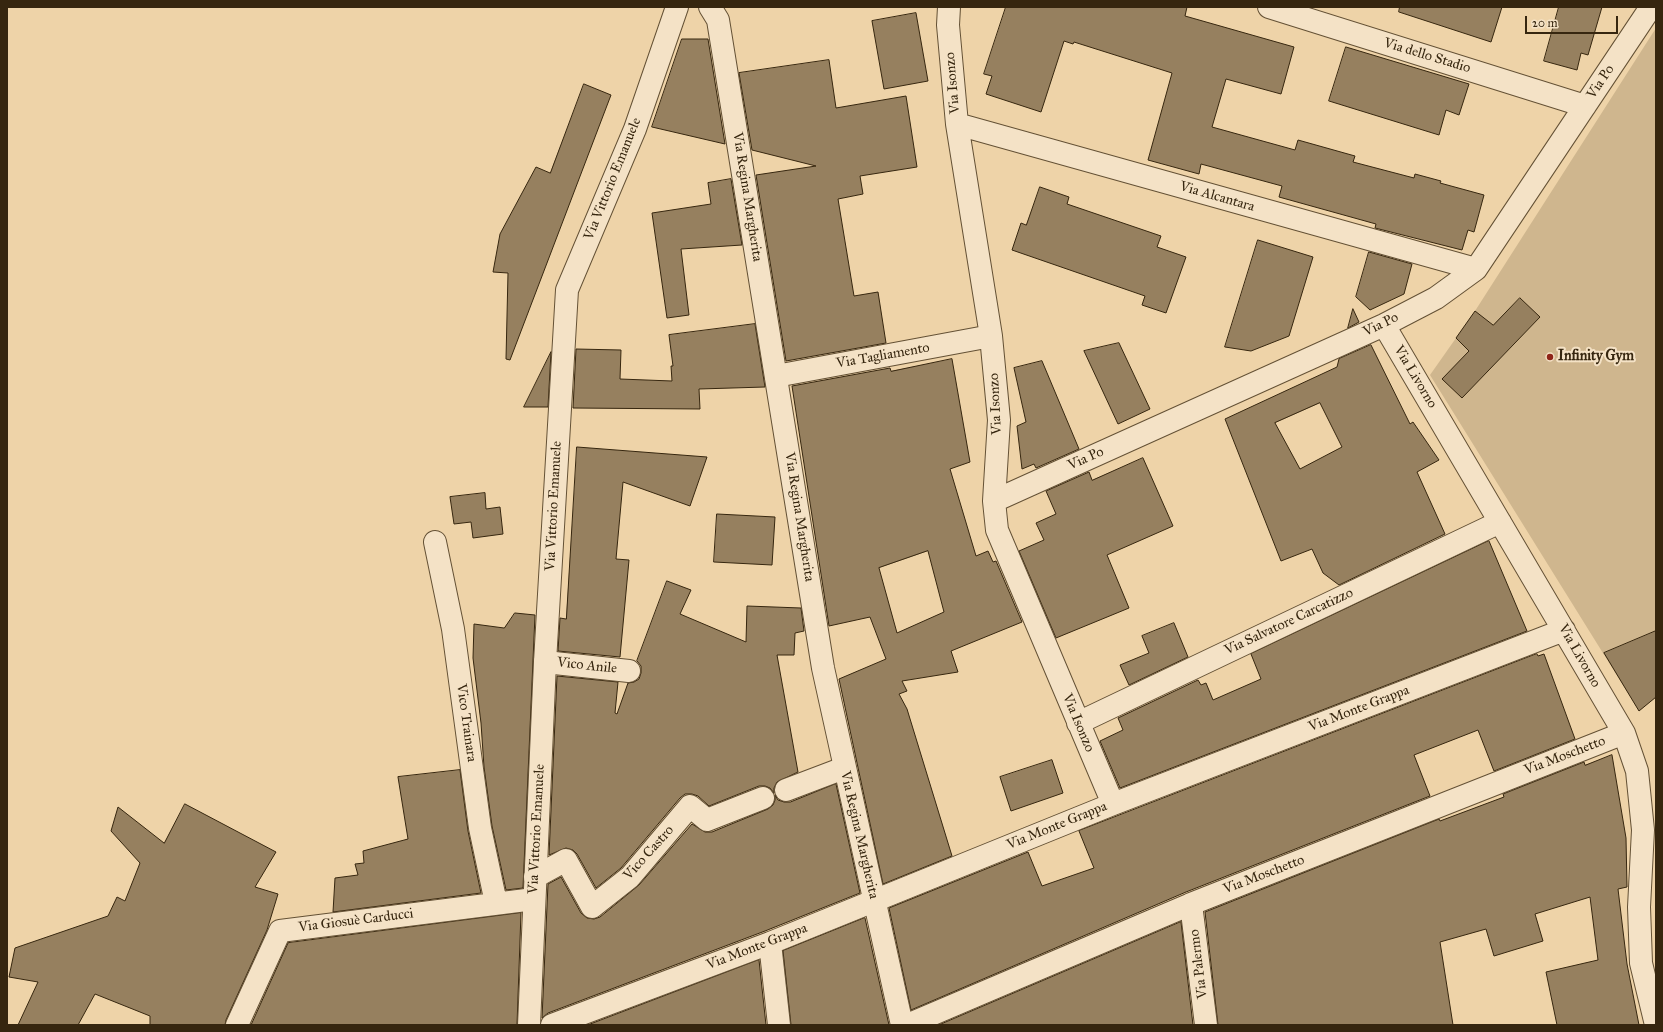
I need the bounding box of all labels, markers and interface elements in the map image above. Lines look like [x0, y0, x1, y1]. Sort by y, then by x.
scale bar [1527, 8, 1620, 34]
text: 20 m [1532, 16, 1558, 30]
street label: Via dello Stadio [1382, 35, 1472, 77]
street label: Via Isonzo [942, 51, 964, 115]
street label: Via Po [1584, 62, 1618, 102]
street label: Via Vittorio Emanuele [581, 115, 645, 243]
street label: Via Regina Margherita [728, 131, 766, 263]
street label: Via Alcantara [1178, 178, 1256, 216]
street label: Via Po [1361, 309, 1401, 341]
street label: Via Tagliamento [835, 340, 931, 372]
street label: Via Livorno [1390, 343, 1440, 411]
place label: Infinity Gym [1558, 349, 1634, 365]
marker: Infinity Gym [1545, 352, 1555, 362]
street label: Via Isonzo [986, 373, 1006, 435]
street label: Via Vittorio Emanuele [542, 440, 566, 572]
street label: Via Po [1066, 444, 1106, 474]
street label: Via Regina Margherita [780, 451, 818, 583]
street label: Via Salvatore Carcatizzo [1222, 585, 1356, 659]
street label: Via Livorno [1554, 621, 1604, 691]
street label: Vico Anile [556, 655, 618, 677]
street label: Via Monte Grappa [1306, 682, 1412, 736]
street label: Vico Trainara [452, 683, 480, 763]
street label: Via Isonzo [1058, 691, 1098, 755]
street label: Via Moschetto [1522, 733, 1608, 779]
street label: Via Vittorio Emanuele [525, 763, 549, 895]
street label: Via Regina Margherita [836, 769, 882, 901]
street label: Via Monte Grappa [1004, 798, 1110, 854]
street label: Vico Castro [620, 822, 678, 884]
street label: Via Moschetto [1221, 852, 1307, 898]
street label: Via Giosuè Carducci [297, 906, 415, 936]
street label: Via Monte Grappa [704, 920, 810, 974]
street label: Via Palermo [1186, 928, 1212, 1000]

